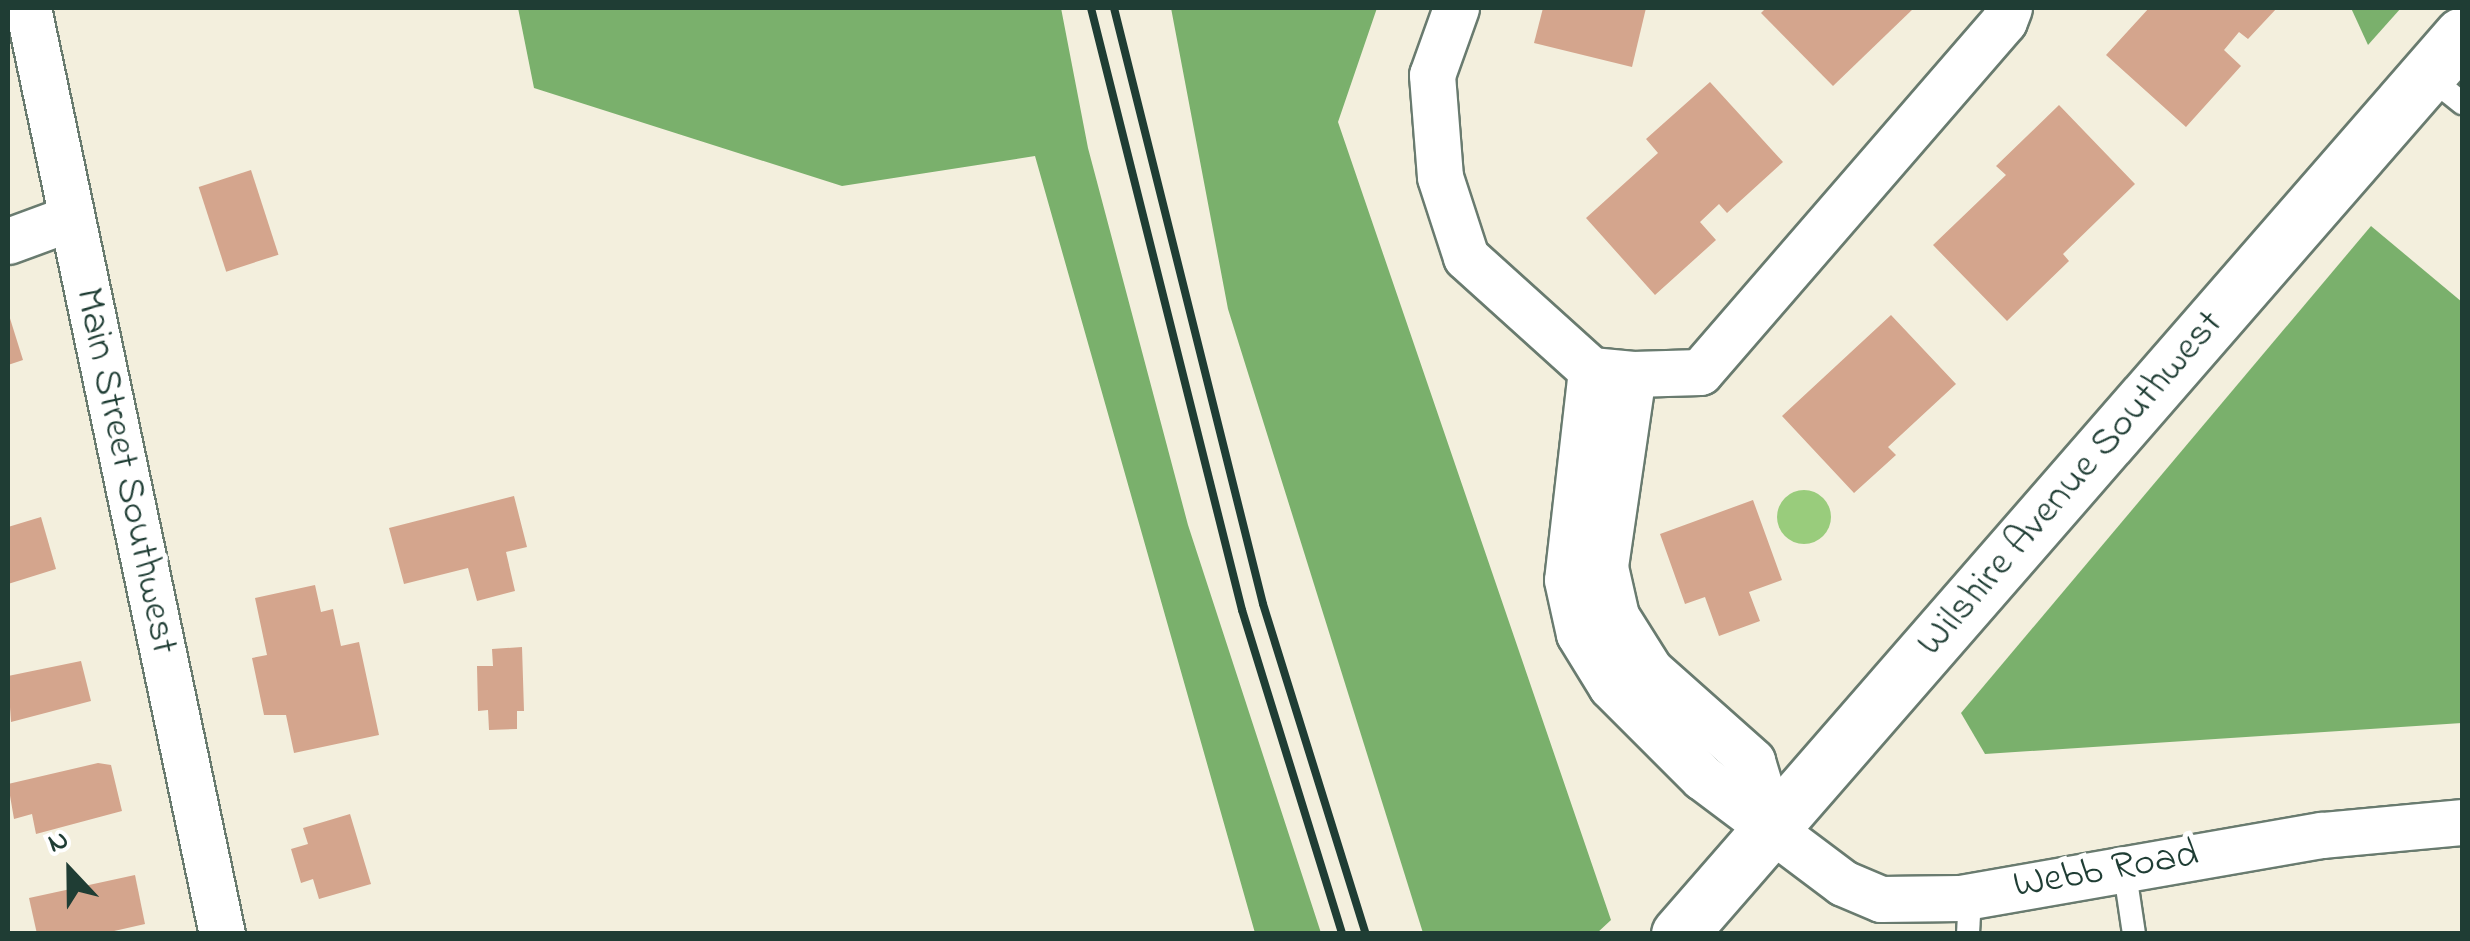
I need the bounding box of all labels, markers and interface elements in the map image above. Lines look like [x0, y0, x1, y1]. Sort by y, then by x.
street label: Main Street Southwest [63, 283, 187, 659]
street label: Wilshire Avenue Southwest [1908, 301, 2234, 667]
text: N [42, 820, 75, 865]
north arrow [20, 821, 120, 921]
street label: Webb Road [2010, 831, 2202, 911]

